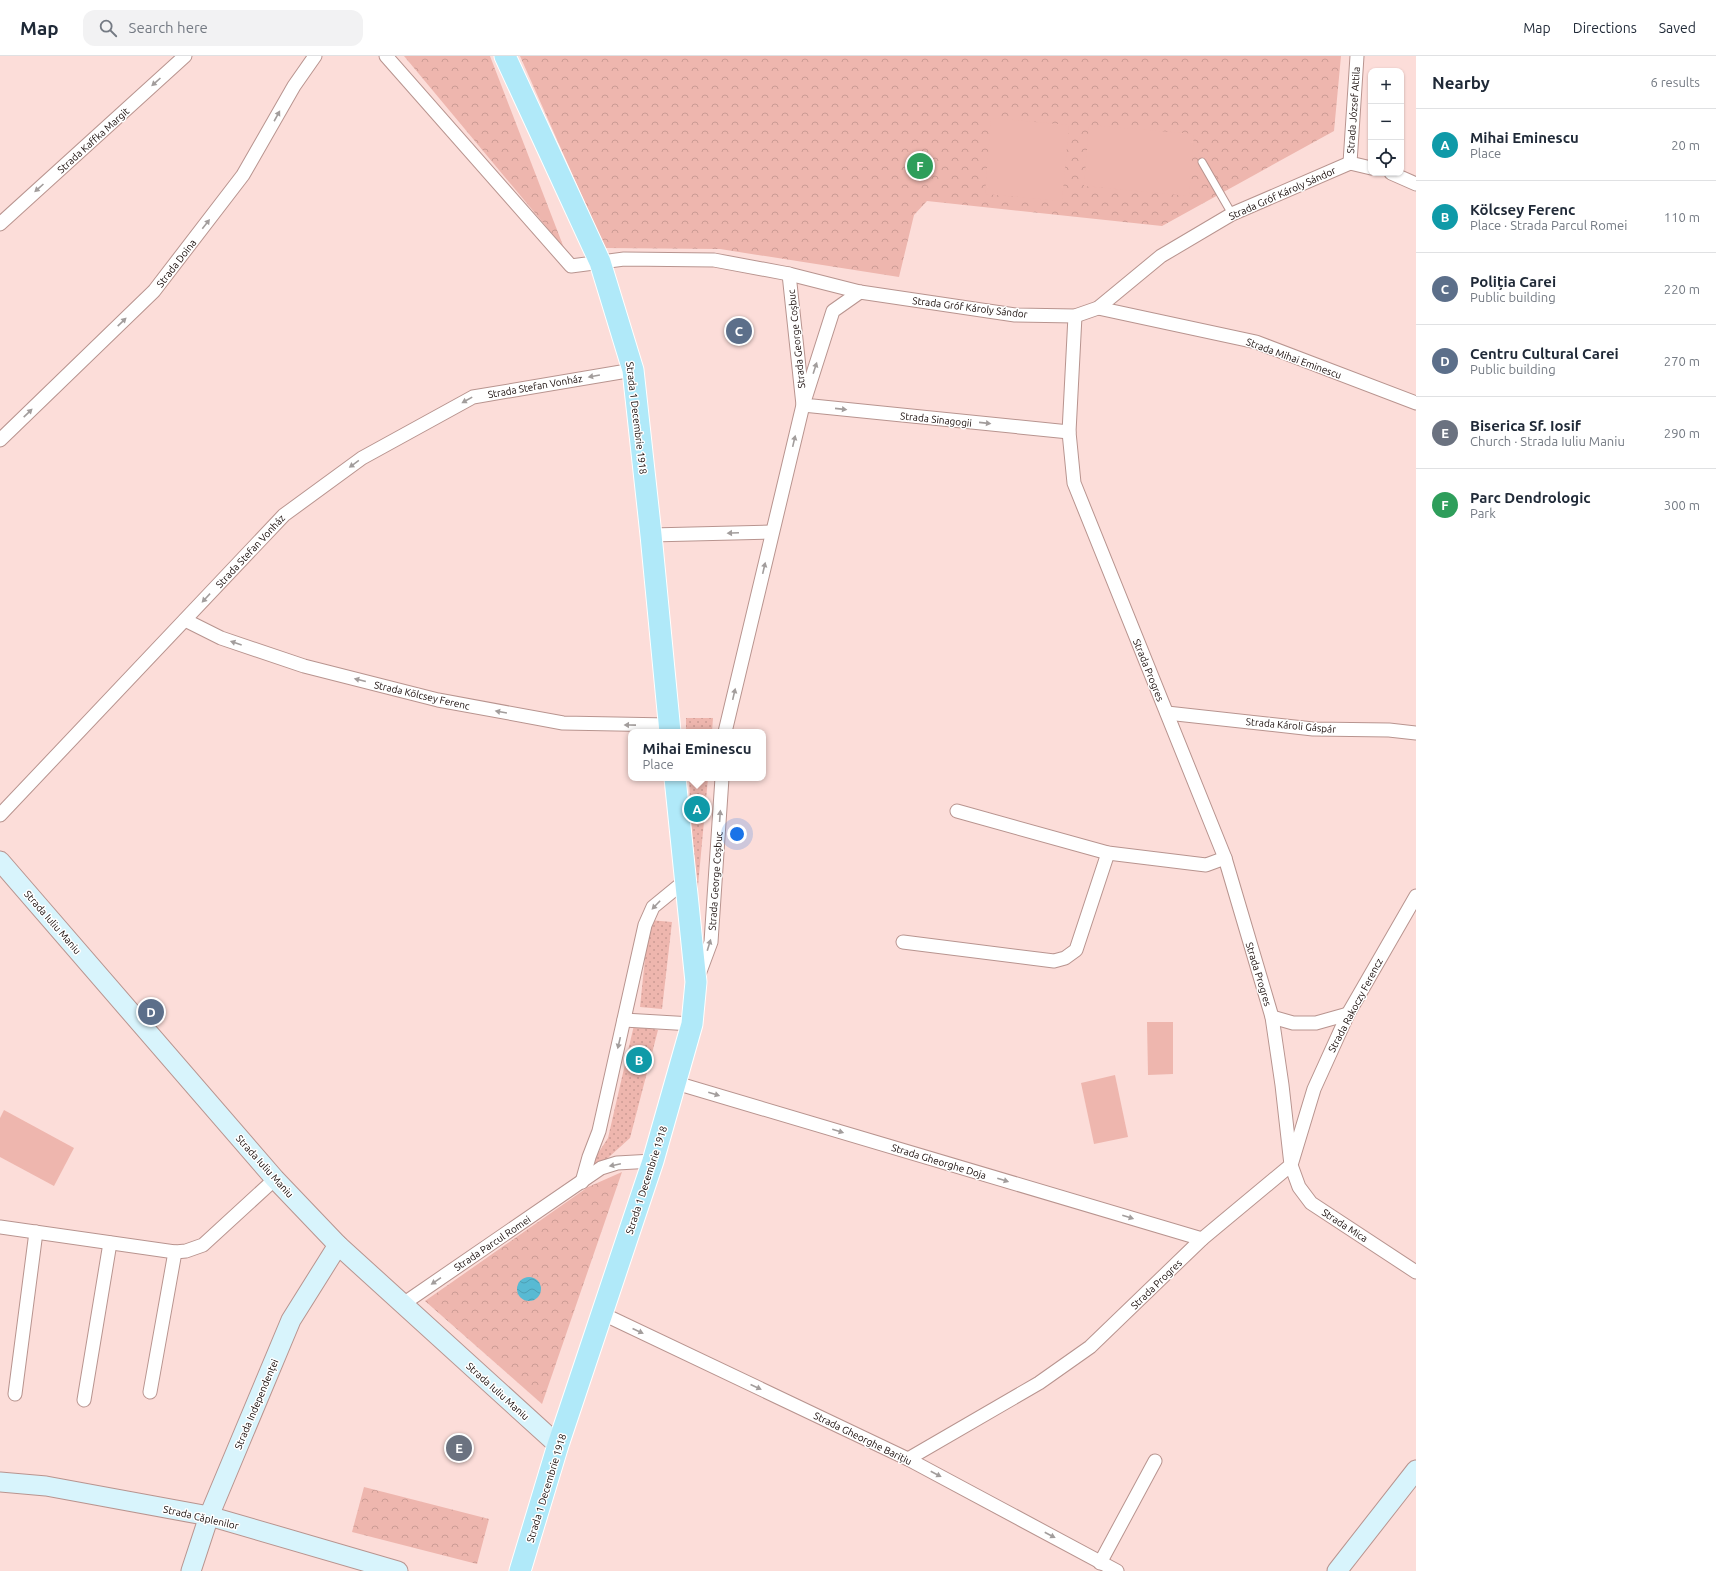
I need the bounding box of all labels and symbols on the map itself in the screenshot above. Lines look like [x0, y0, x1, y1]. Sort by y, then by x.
street label: Strada József Attila [1345, 66, 1362, 154]
one-way arrow [151, 78, 162, 87]
street label: Strada Kaffka Margit [55, 105, 131, 175]
one-way arrow [274, 110, 281, 121]
pin: F [907, 151, 933, 181]
street label: Strada Gróf Károly Sándor [1227, 165, 1338, 222]
one-way arrow [34, 184, 45, 193]
one-way arrow [202, 218, 210, 229]
street label: Strada Doina [154, 237, 198, 289]
street label: Strada George Coșbuc [786, 289, 807, 389]
street label: Strada Gróf Károly Sándor [912, 295, 1028, 320]
pin: C [726, 316, 752, 346]
one-way arrow [117, 318, 127, 327]
street label: Strada Mihai Eminescu [1245, 336, 1343, 381]
street label: Strada 1 Decembrie 1918 [624, 361, 649, 475]
one-way arrow [812, 362, 818, 374]
street label: Strada Stefan Vonház [487, 373, 584, 400]
one-way arrow [588, 373, 600, 379]
one-way arrow [461, 397, 473, 404]
one-way arrow [835, 406, 848, 412]
one-way arrow [23, 408, 33, 417]
street label: Strada Sinagogii [900, 410, 972, 429]
one-way arrow [979, 420, 991, 427]
one-way arrow [791, 435, 797, 447]
one-way arrow [348, 460, 359, 468]
street label: Strada Stefan Vonház [214, 512, 287, 590]
one-way arrow [726, 530, 739, 536]
one-way arrow [761, 561, 767, 573]
one-way arrow [201, 593, 211, 603]
street label: Strada Progres [1131, 637, 1166, 703]
one-way arrow [230, 640, 242, 646]
one-way arrow [354, 677, 367, 683]
street label: Strada Kölcsey Ferenc [373, 679, 471, 712]
one-way arrow [731, 688, 737, 700]
one-way arrow [495, 709, 507, 715]
street label: Strada Károli Gáspár [1245, 716, 1337, 735]
one-way arrow [624, 721, 636, 728]
pin: A [684, 794, 710, 824]
one-way arrow [716, 810, 723, 822]
your location [727, 824, 747, 844]
street label: Strada George Coșbuc [707, 831, 724, 931]
street label: Strada Iuliu Maniu [22, 888, 83, 956]
one-way arrow [651, 900, 661, 910]
one-way arrow [706, 939, 712, 951]
street label: Strada Progres [1244, 941, 1273, 1007]
street label: Strada Rakoczy Ferencz [1326, 956, 1385, 1054]
pin: D [138, 997, 164, 1027]
one-way arrow [615, 1037, 621, 1049]
pin: B [626, 1045, 652, 1075]
one-way arrow [708, 1091, 720, 1097]
street label: Strada 1 Decembrie 1918 [624, 1124, 669, 1236]
one-way arrow [833, 1128, 845, 1134]
street label: Strada Iuliu Maniu [234, 1133, 296, 1200]
street label: Strada Gheorghe Doja [890, 1142, 988, 1181]
one-way arrow [608, 1162, 621, 1168]
one-way arrow [998, 1177, 1010, 1183]
street label: Strada Mica [1320, 1207, 1370, 1244]
street label: Strada Parcul Romei [452, 1214, 533, 1273]
one-way arrow [1122, 1214, 1134, 1220]
street label: Strada Progres [1129, 1257, 1184, 1311]
one-way arrow [431, 1277, 441, 1285]
one-way arrow [632, 1328, 644, 1334]
street label: Strada Independenței [232, 1357, 280, 1451]
street label: Strada Iuliu Maniu [464, 1360, 531, 1422]
one-way arrow [750, 1384, 761, 1390]
street label: Strada Gheorghe Barițiu [812, 1410, 914, 1467]
street label: Strada 1 Decembrie 1918 [525, 1432, 568, 1544]
pin: E [446, 1433, 472, 1463]
one-way arrow [930, 1470, 941, 1477]
street label: Strada Căplenilor [162, 1503, 240, 1532]
one-way arrow [1044, 1532, 1056, 1539]

